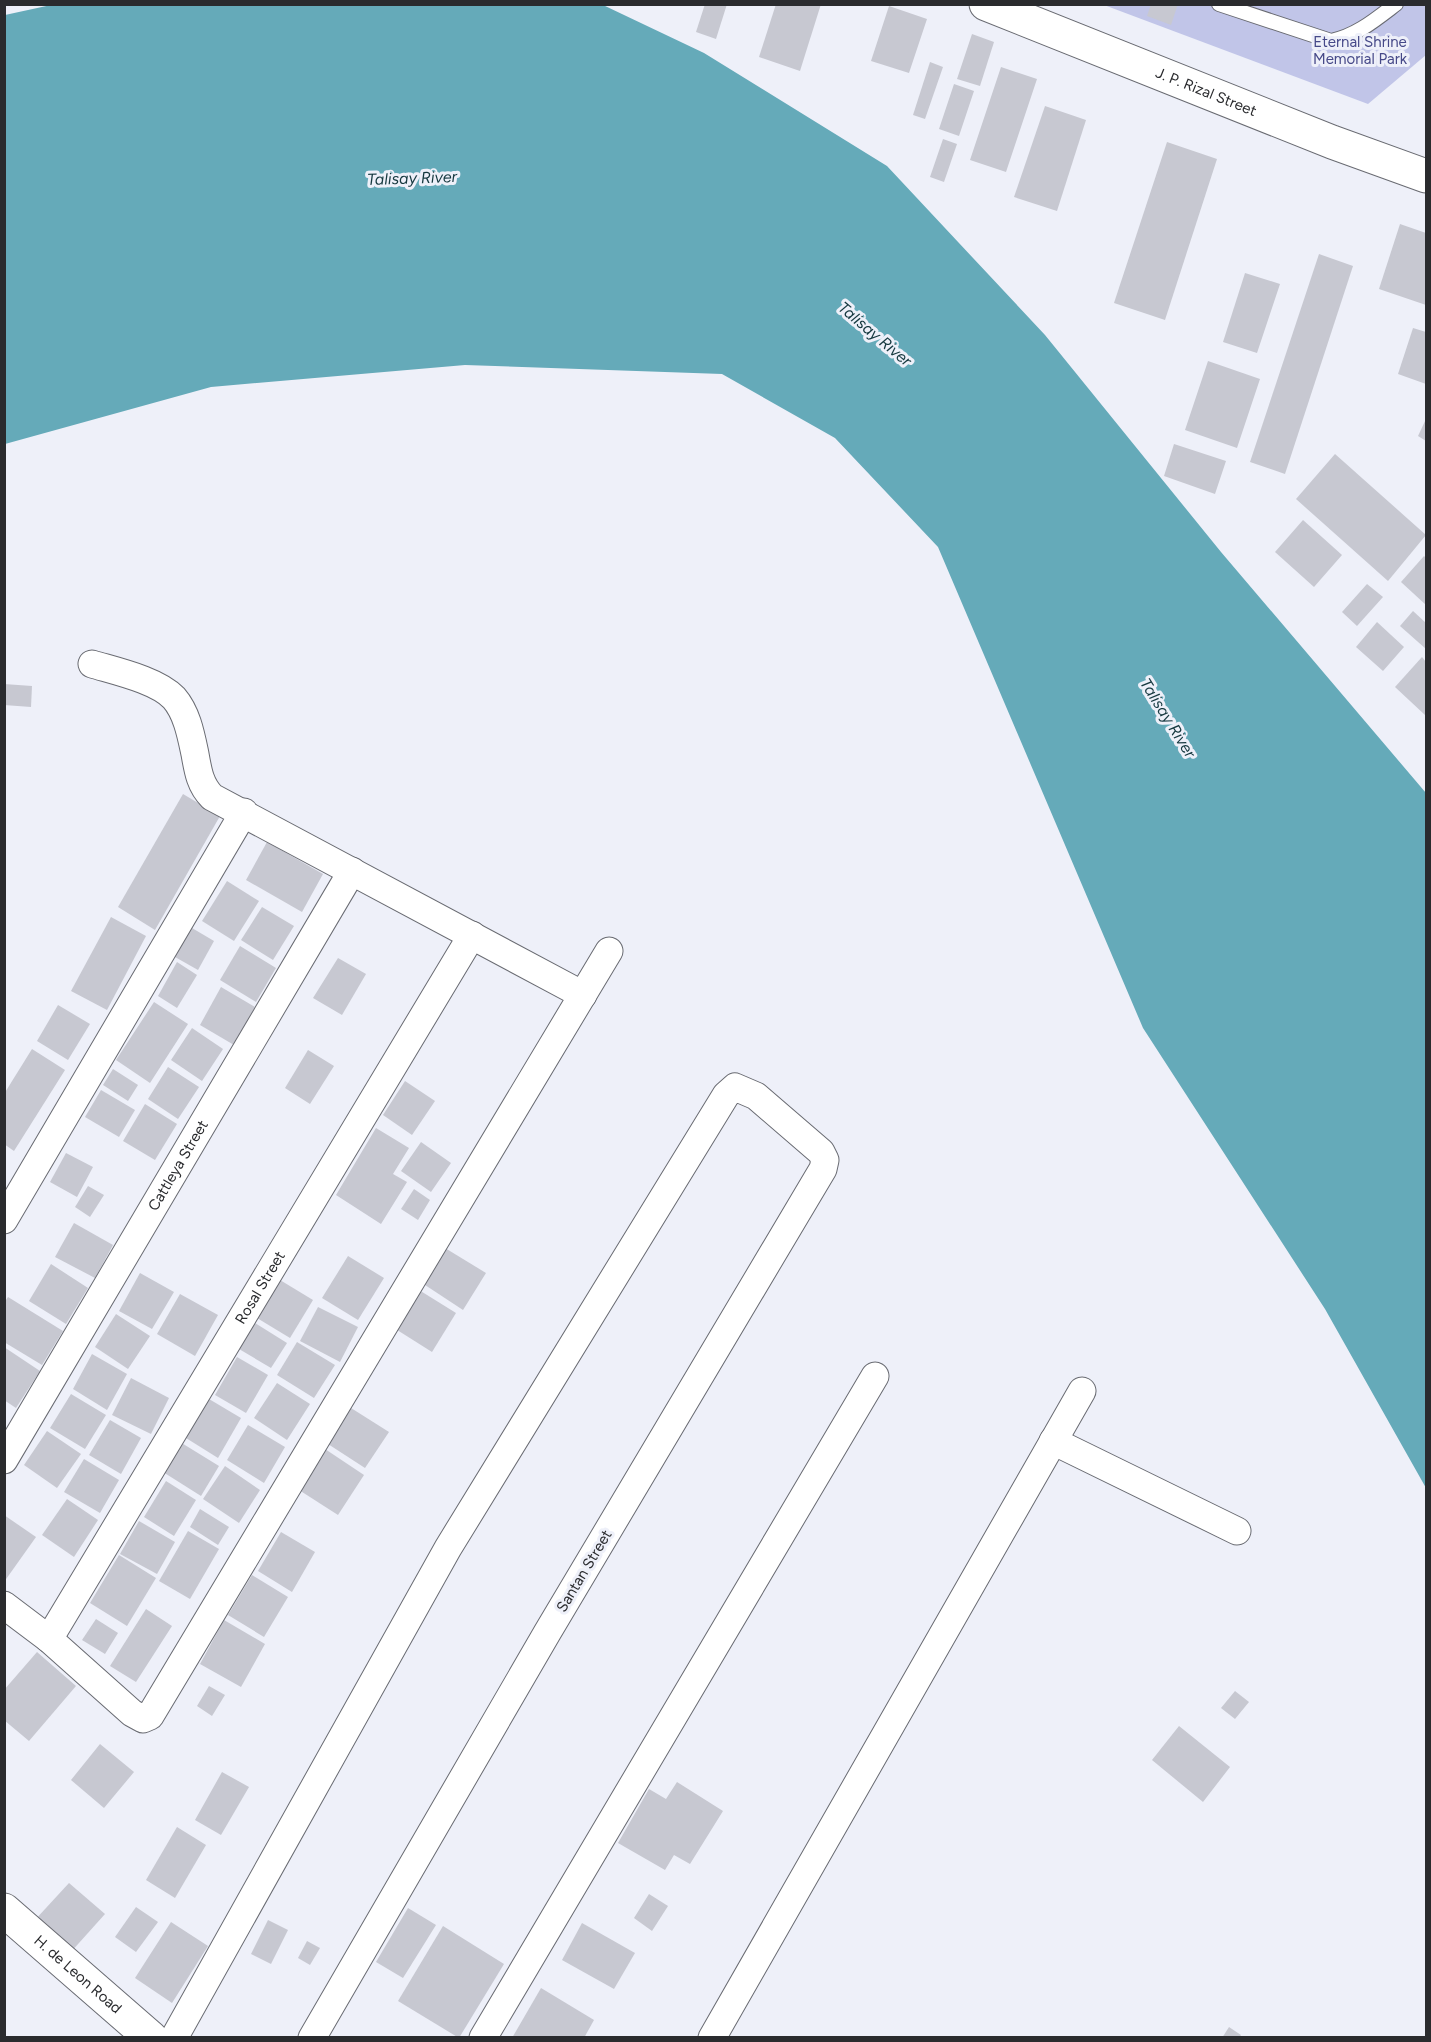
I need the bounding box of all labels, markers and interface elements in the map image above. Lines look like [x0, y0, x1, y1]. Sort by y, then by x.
park label: Eternal Shrine Memorial Park [1313, 33, 1408, 68]
street label: J. P. Rizal Street [1153, 64, 1260, 120]
water label: Talisay River [367, 167, 458, 189]
water label: Talisay River [834, 298, 916, 371]
water label: Talisay River [1136, 675, 1200, 762]
street label: Cattleya Street [144, 1117, 212, 1214]
street label: Rosal Street [231, 1248, 289, 1327]
street label: Santan Street [552, 1526, 616, 1615]
street label: H. de Leon Road [30, 1931, 125, 2017]

